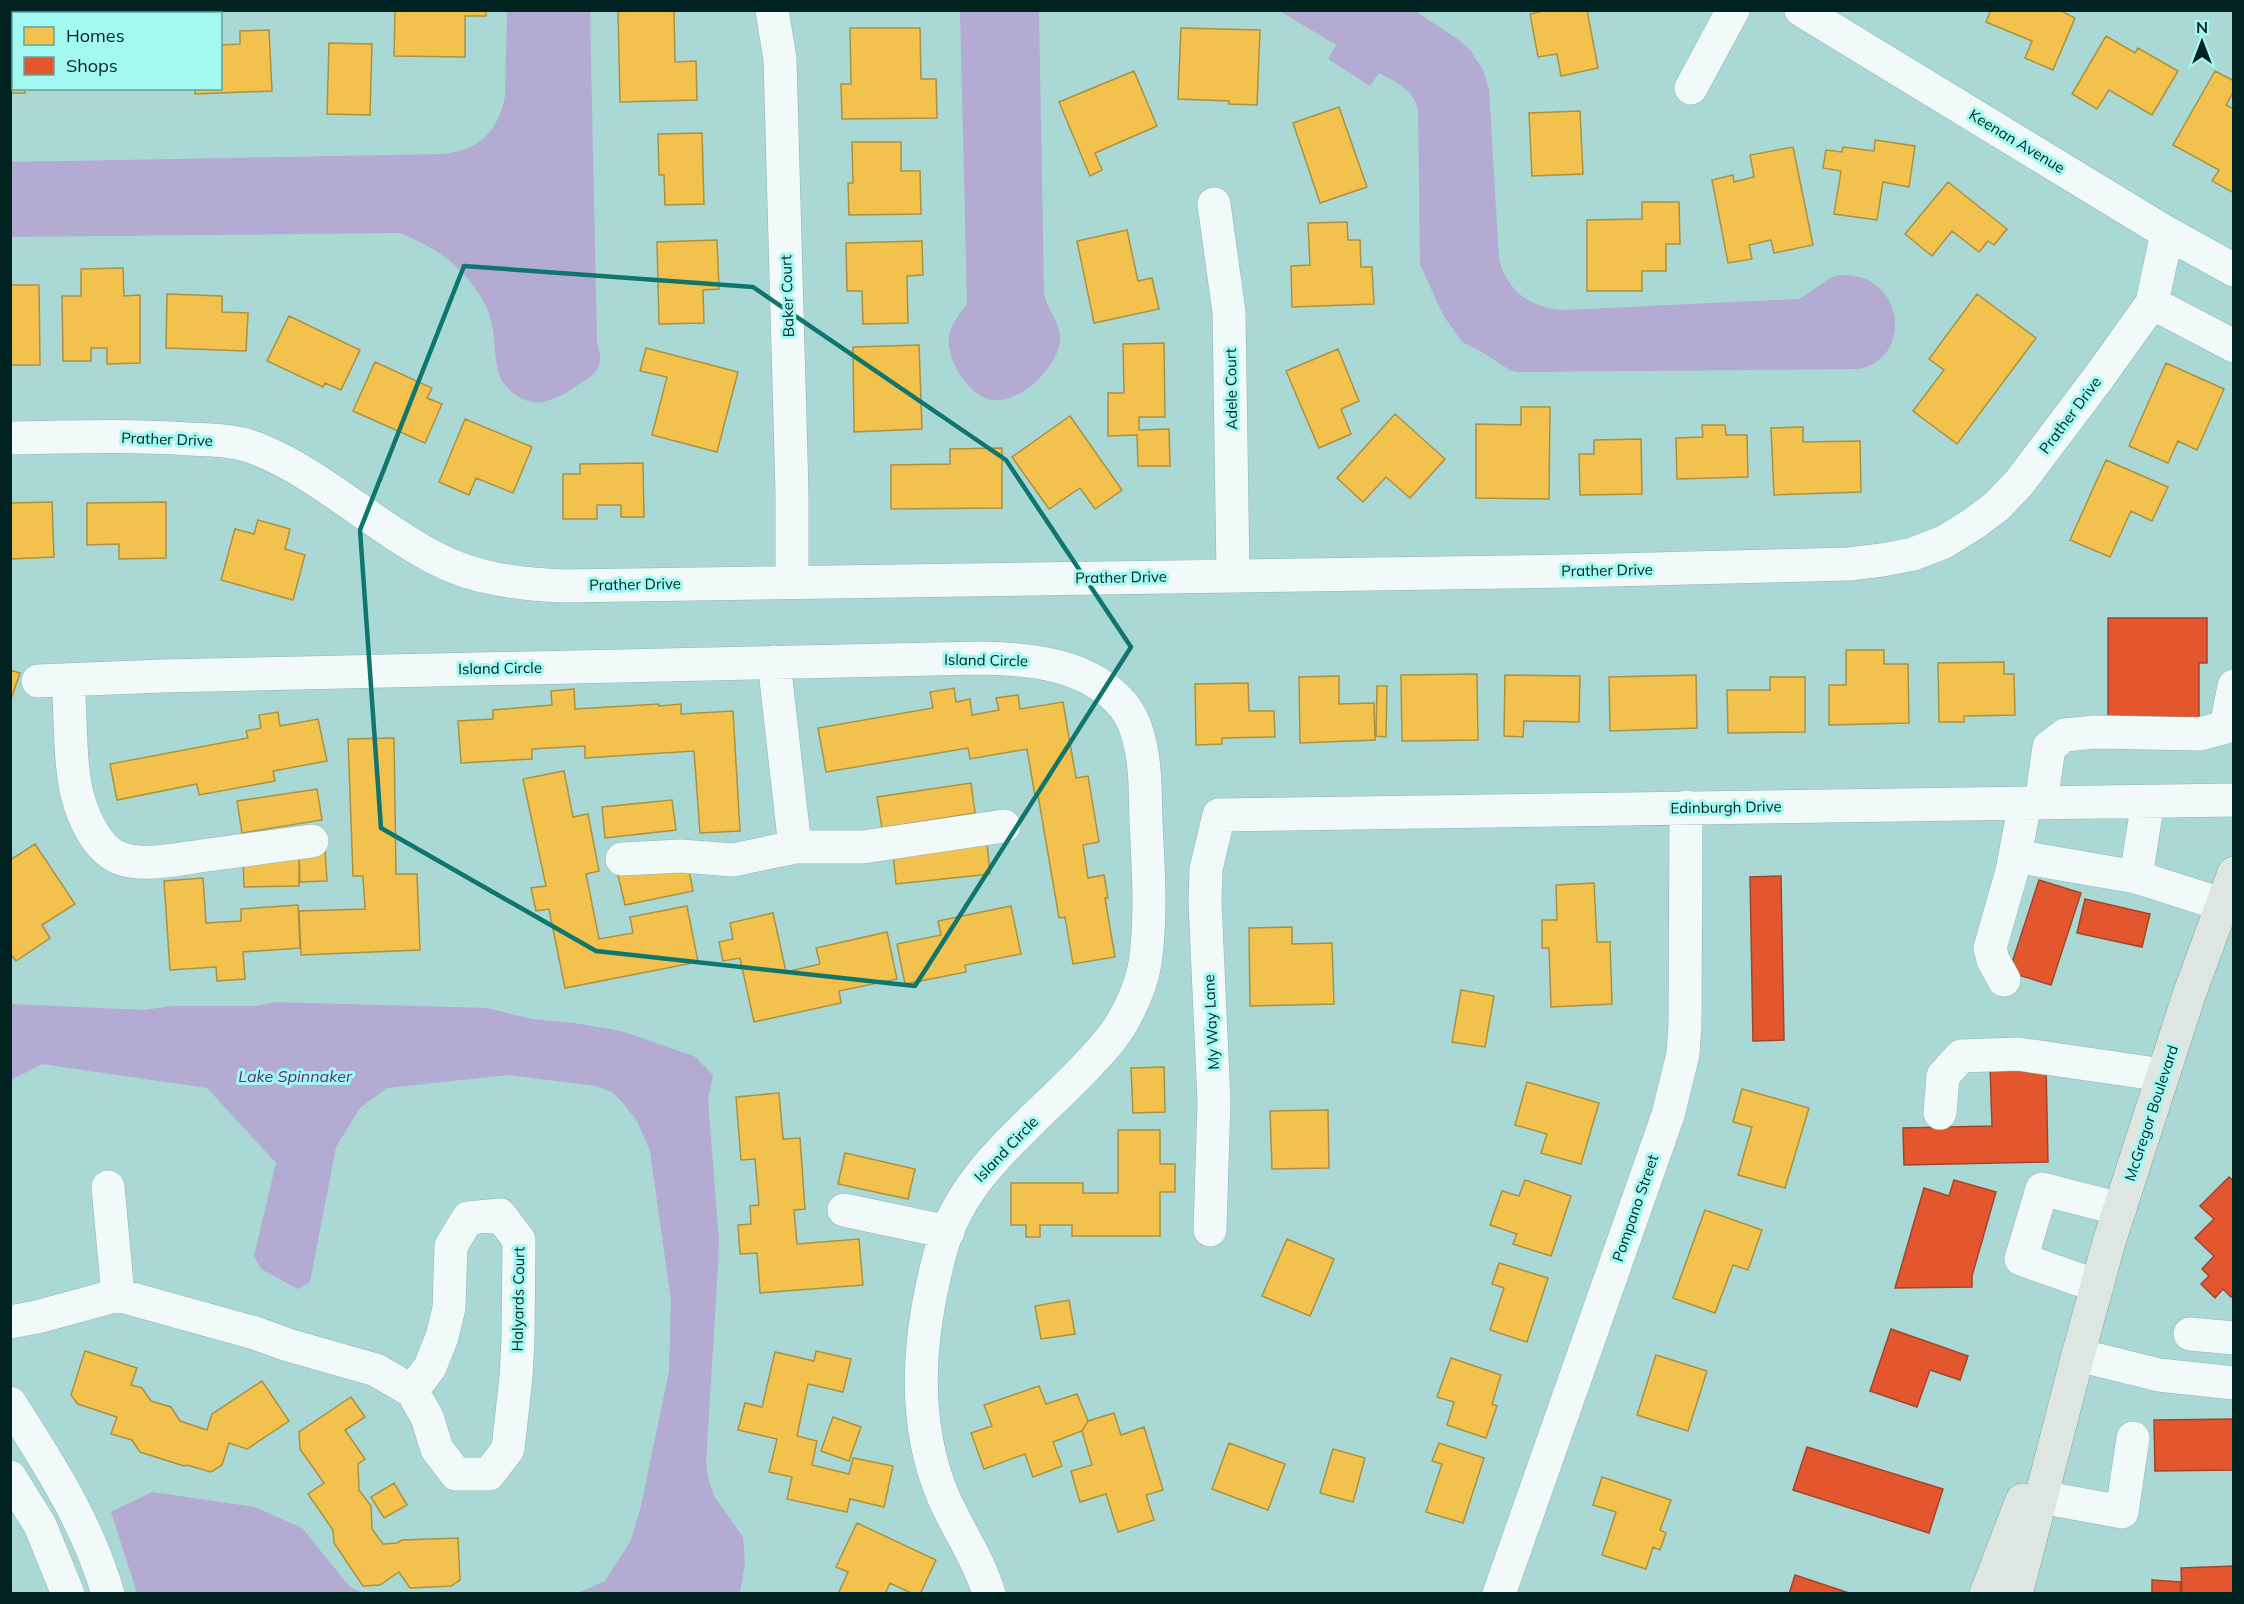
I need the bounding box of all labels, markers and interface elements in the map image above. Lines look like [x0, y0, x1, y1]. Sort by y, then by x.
legend [12, 12, 222, 90]
north arrow [2172, 12, 2232, 72]
text: N [2196, 17, 2208, 37]
text: Homes [66, 24, 125, 47]
text: Shops [66, 54, 118, 77]
street label: Keenan Avenue [1966, 105, 2068, 177]
street label: Baker Court [776, 255, 798, 337]
street label: Adele Court [1221, 348, 1241, 430]
street label: Prather Drive [2035, 373, 2105, 457]
street label: Prather Drive [121, 428, 213, 450]
street label: Prather Drive [1561, 560, 1653, 580]
street label: Prather Drive [1075, 567, 1167, 587]
street label: Prather Drive [589, 574, 681, 594]
street label: Island Circle [944, 650, 1028, 670]
street label: Island Circle [458, 658, 542, 678]
street label: Edinburgh Drive [1670, 797, 1782, 817]
street label: My Way Lane [1199, 974, 1223, 1070]
street label: McGregor Boulevard [2120, 1043, 2182, 1183]
water label: Lake Spinnaker [238, 1066, 353, 1086]
street label: Island Circle [970, 1112, 1042, 1186]
street label: Pompano Street [1608, 1152, 1662, 1264]
street label: Halyards Court [508, 1247, 528, 1351]

